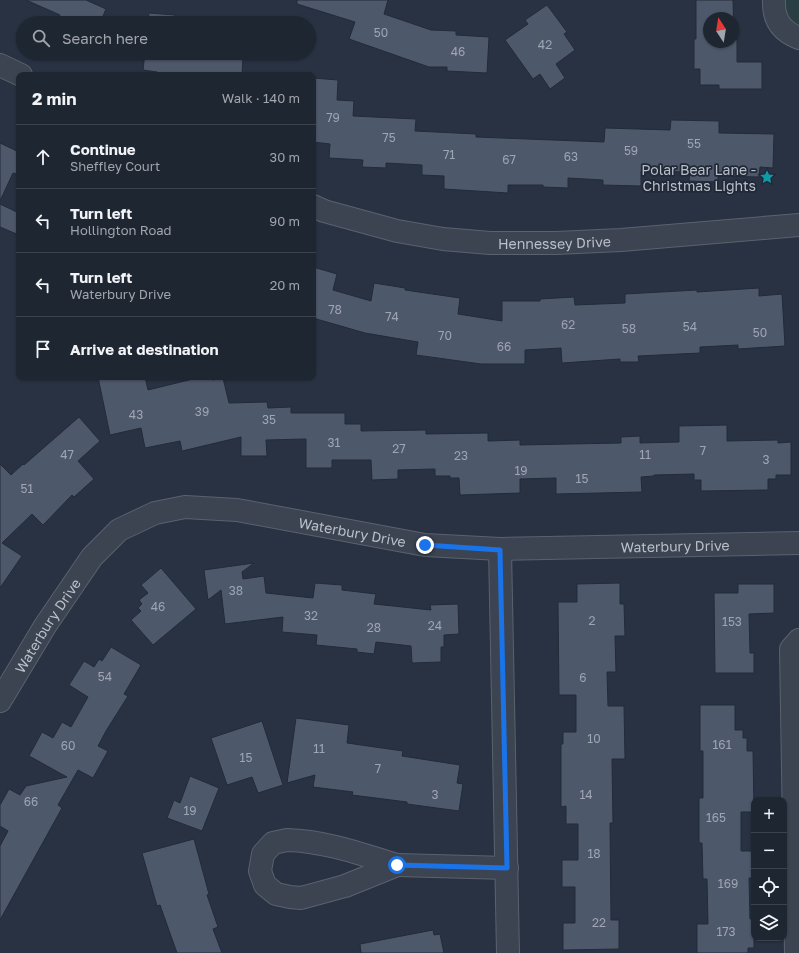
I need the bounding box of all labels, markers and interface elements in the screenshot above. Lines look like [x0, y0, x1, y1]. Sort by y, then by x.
north arrow [703, 12, 739, 48]
search box [16, 16, 316, 60]
house number: 50 [374, 25, 388, 40]
icon: search [30, 27, 52, 49]
text: Search here [62, 29, 148, 47]
house number: 42 [538, 37, 552, 52]
house number: 46 [451, 44, 465, 59]
text: 2 min [32, 88, 76, 109]
text: Walk · 140 m [222, 90, 300, 106]
house number: 79 [326, 110, 340, 125]
house number: 75 [382, 130, 396, 145]
house number: 55 [687, 136, 701, 151]
text: Continue [70, 140, 136, 158]
house number: 59 [624, 143, 638, 158]
icon: ahead [32, 146, 54, 168]
house number: 71 [443, 147, 455, 162]
text: 30 m [270, 149, 300, 165]
house number: 63 [564, 149, 578, 164]
house number: 67 [502, 152, 516, 167]
text: Sheffley Court [70, 158, 160, 174]
place label: Polar Bear Lane - Christmas Lights [641, 161, 756, 194]
place icon: Polar Bear Lane - Christmas Lights [759, 169, 775, 185]
text: Turn left [70, 204, 132, 222]
icon: left [32, 210, 54, 232]
text: 90 m [269, 213, 300, 229]
text: Hollington Road [70, 222, 172, 238]
street label: Hennessey Drive [498, 232, 611, 252]
text: Turn left [70, 268, 132, 286]
icon: left [32, 274, 54, 296]
text: 20 m [270, 277, 300, 293]
text: Waterbury Drive [70, 286, 171, 302]
house number: 78 [328, 302, 342, 317]
house number: 74 [385, 309, 399, 324]
house number: 62 [561, 317, 575, 332]
house number: 54 [683, 319, 697, 334]
house number: 58 [622, 321, 636, 336]
house number: 50 [753, 325, 767, 340]
house number: 70 [438, 328, 452, 343]
icon: arrive [32, 338, 54, 360]
house number: 66 [497, 339, 511, 354]
text: Arrive at destination [70, 340, 219, 358]
house number: 39 [195, 404, 209, 419]
house number: 43 [129, 407, 143, 422]
house number: 35 [262, 412, 276, 427]
house number: 31 [328, 435, 341, 450]
house number: 27 [392, 441, 406, 456]
house number: 7 [700, 443, 706, 458]
house number: 47 [60, 447, 74, 462]
house number: 11 [639, 447, 651, 462]
house number: 23 [454, 448, 468, 463]
house number: 3 [762, 452, 770, 467]
house number: 19 [514, 463, 528, 478]
house number: 15 [576, 471, 588, 486]
house number: 51 [21, 481, 34, 496]
street label: Waterbury Drive [297, 513, 408, 550]
route end [416, 536, 434, 554]
street label: Waterbury Drive [620, 536, 730, 555]
street label: Waterbury Drive [10, 575, 84, 676]
house number: 38 [229, 583, 243, 598]
house number: 46 [151, 599, 165, 614]
house number: 32 [304, 608, 318, 623]
house number: 2 [589, 613, 596, 628]
house number: 153 [722, 614, 742, 629]
house number: 24 [428, 618, 442, 633]
house number: 28 [367, 620, 381, 635]
house number: 54 [98, 669, 112, 684]
house number: 6 [579, 670, 587, 685]
house number: 10 [587, 731, 601, 746]
house number: 161 [713, 737, 732, 752]
house number: 60 [61, 738, 75, 753]
house number: 11 [313, 741, 325, 756]
house number: 15 [240, 750, 252, 765]
house number: 7 [375, 761, 381, 776]
house number: 3 [431, 787, 439, 802]
house number: 14 [579, 787, 593, 802]
house number: 66 [24, 794, 38, 809]
map controls [751, 797, 787, 941]
button: + [751, 797, 787, 833]
house number: 19 [183, 803, 197, 818]
house number: 165 [706, 810, 726, 825]
button: − [751, 833, 787, 869]
house number: 18 [587, 846, 601, 861]
route start [388, 856, 406, 874]
button: locate [751, 869, 787, 905]
house number: 169 [718, 876, 738, 891]
button: layers [751, 905, 787, 941]
house number: 22 [592, 915, 606, 930]
house number: 173 [716, 924, 736, 939]

